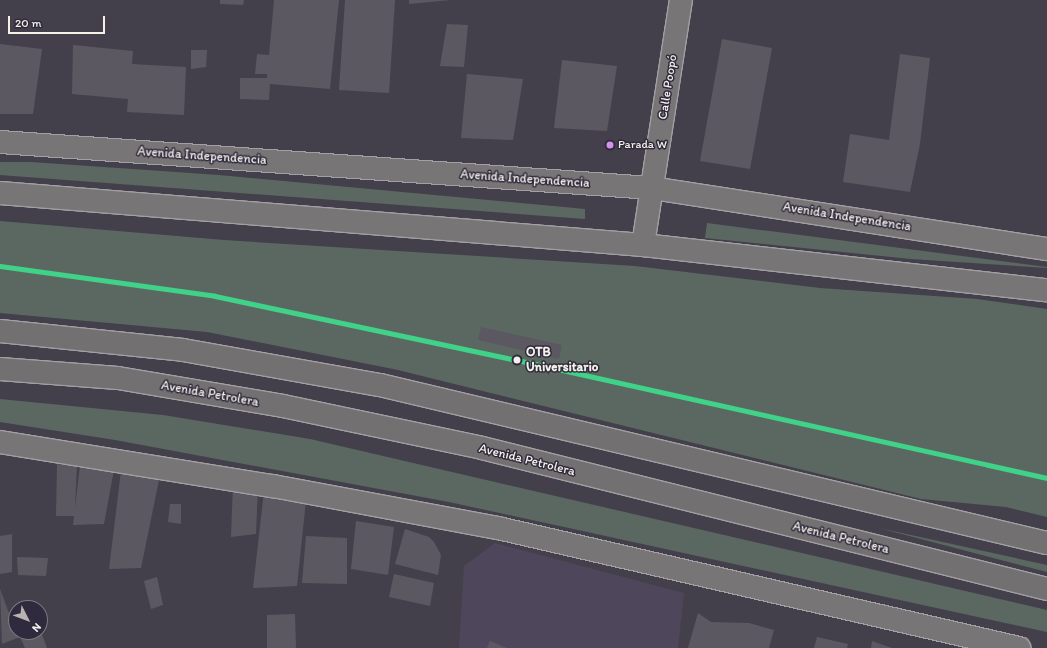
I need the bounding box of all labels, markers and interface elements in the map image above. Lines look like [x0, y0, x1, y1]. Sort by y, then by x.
scale bar [10, 8, 107, 34]
text: 20 m [15, 16, 42, 30]
street label: Calle Poopó [655, 53, 681, 121]
place label: Parada W [618, 138, 667, 152]
marker: Parada W [605, 140, 615, 150]
street label: Avenida Independencia [137, 144, 267, 168]
street label: Avenida Independencia [460, 167, 590, 191]
street label: Avenida Independencia [782, 199, 912, 235]
place label: OTB Universitario [526, 345, 598, 376]
marker: OTB Universitario [510, 353, 524, 367]
street label: Avenida Petrolera [160, 378, 260, 410]
street label: Avenida Petrolera [477, 440, 577, 480]
street label: Avenida Petrolera [791, 518, 891, 558]
north arrow [8, 600, 48, 640]
text: N [29, 621, 44, 635]

